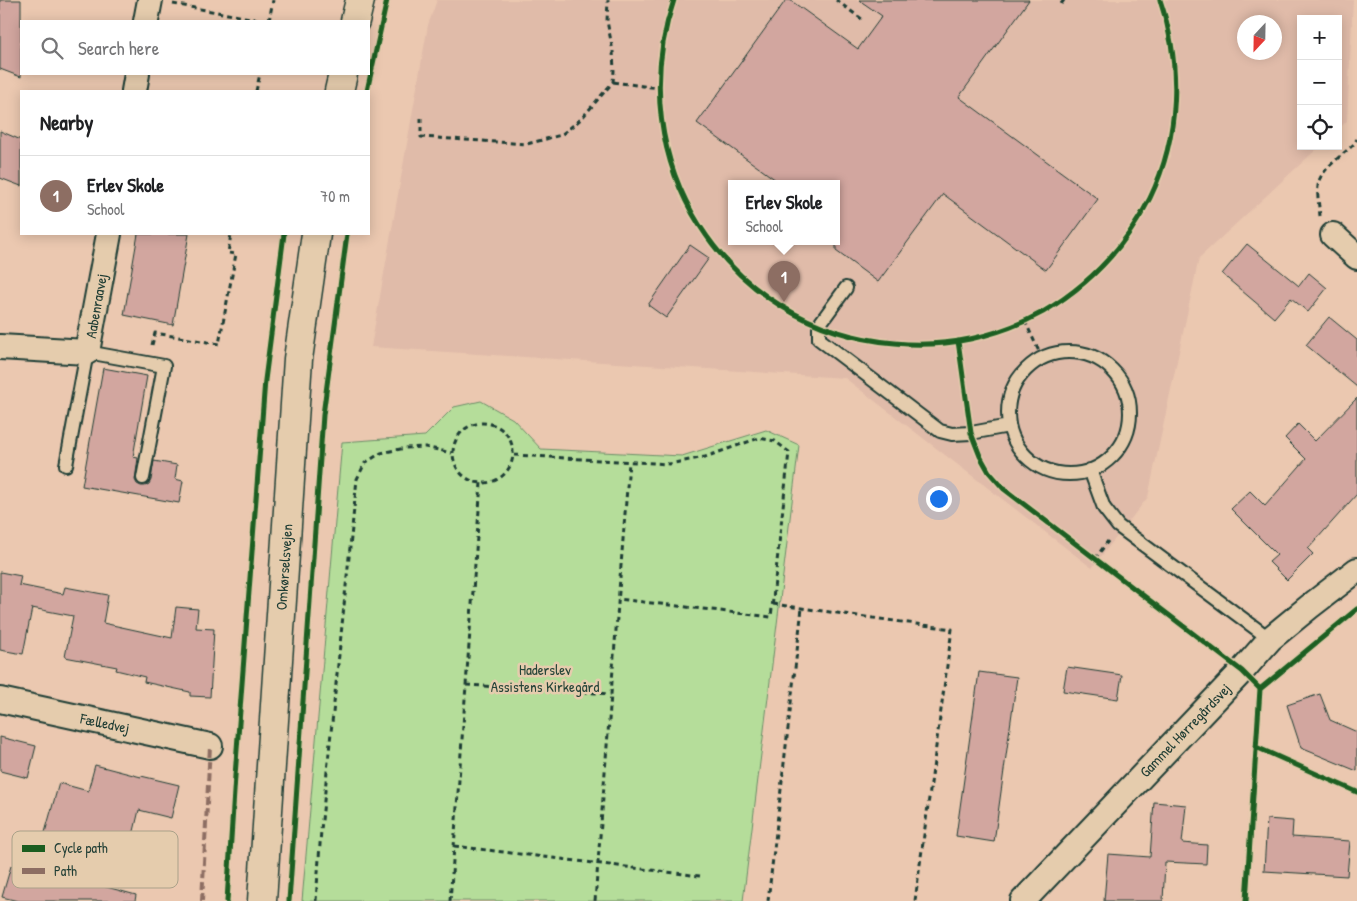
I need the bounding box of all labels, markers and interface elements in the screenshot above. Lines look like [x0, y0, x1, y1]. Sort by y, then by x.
north arrow [1237, 15, 1282, 60]
map controls [1297, 15, 1342, 150]
button: + [1297, 15, 1342, 60]
search box [20, 20, 370, 75]
icon: search [38, 34, 66, 62]
text: Search here [78, 35, 159, 61]
button: − [1297, 60, 1342, 105]
button: locate [1297, 105, 1342, 150]
text: Nearby [40, 108, 93, 137]
text: Erlev Skole [87, 172, 164, 198]
popup [728, 180, 840, 245]
text: 1 [53, 185, 59, 207]
text: 70 m [320, 185, 350, 207]
text: Erlev Skole [745, 189, 823, 215]
text: School [87, 198, 124, 220]
text: School [745, 215, 783, 237]
pin: 1 [768, 261, 800, 302]
street label: Aabenraavej [80, 272, 112, 340]
your location [926, 486, 952, 512]
street label: Omkørselsvejen [271, 523, 298, 611]
park label: Haderslev Assistens Kirkegård [491, 659, 599, 697]
street label: Gammel Hørregårdsvej [1135, 678, 1235, 782]
street label: Fælledvej [78, 707, 131, 738]
legend [12, 831, 178, 888]
text: Cycle path [54, 838, 108, 858]
text: Path [54, 861, 77, 880]

